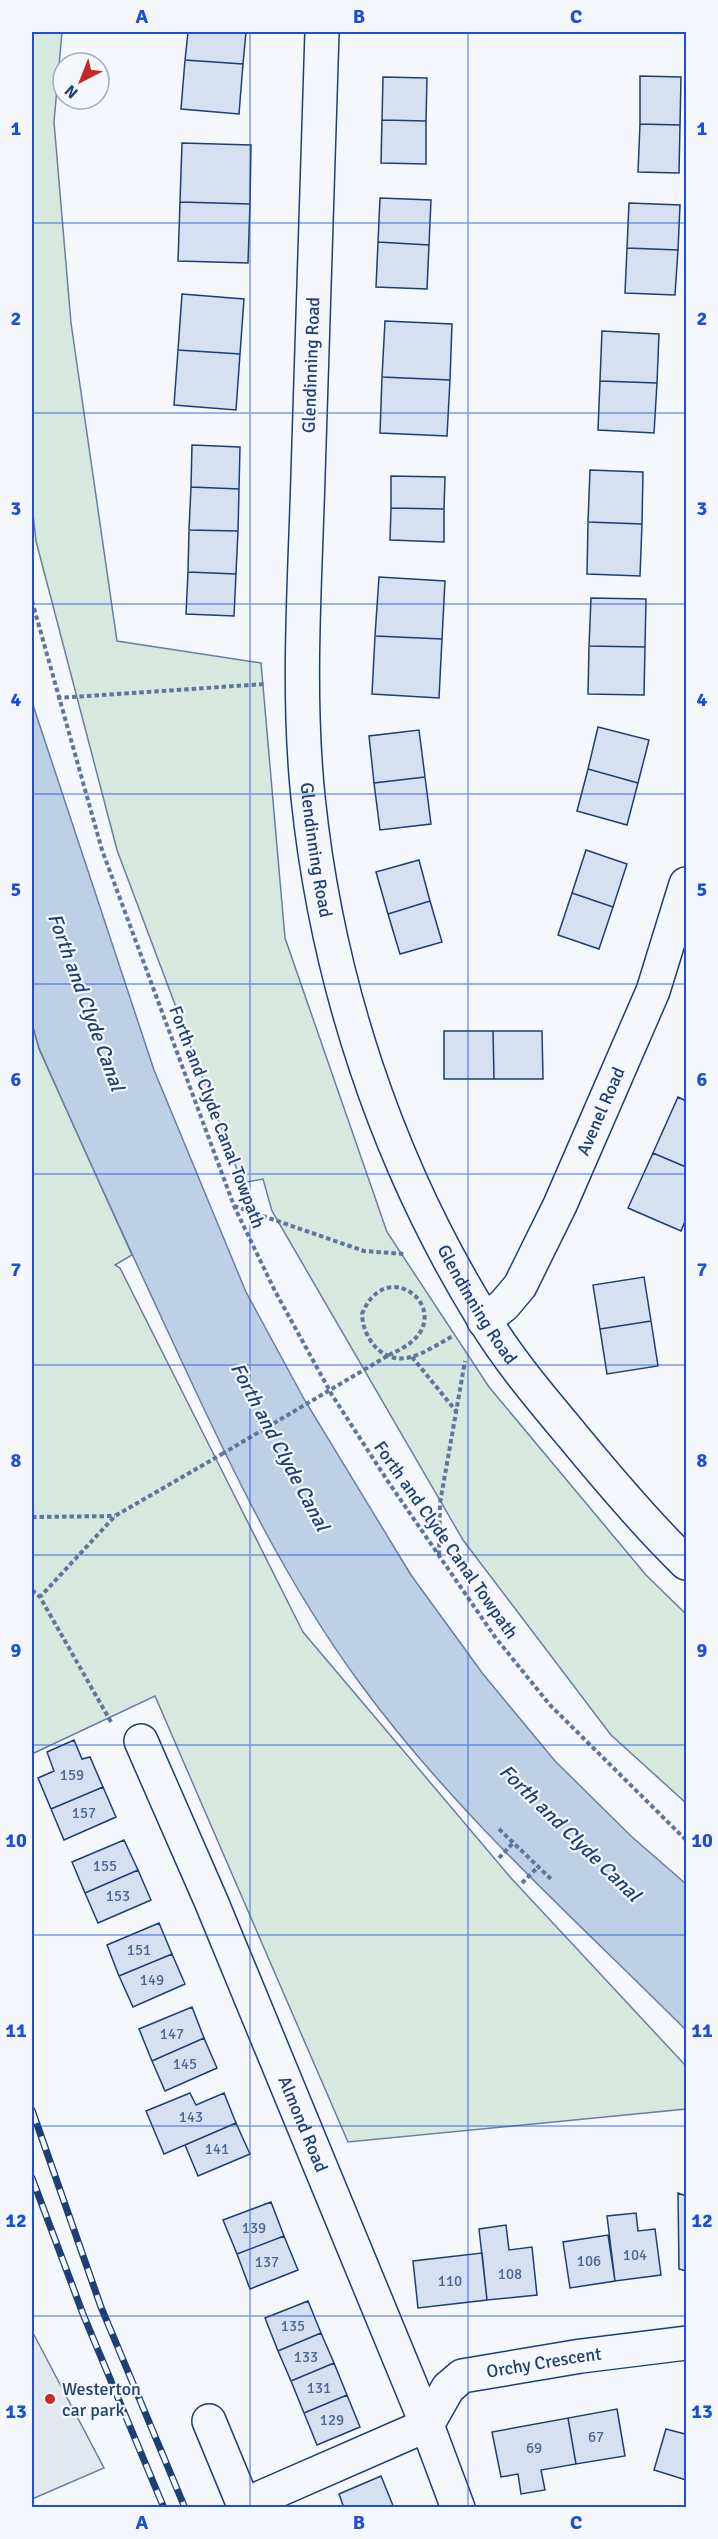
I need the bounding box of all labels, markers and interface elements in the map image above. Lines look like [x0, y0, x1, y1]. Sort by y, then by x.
text: A [136, 4, 149, 29]
text: B [353, 4, 365, 29]
text: C [570, 4, 582, 29]
north arrow [51, 51, 111, 111]
text: N [61, 80, 82, 103]
text: 1 [11, 116, 22, 141]
text: 1 [697, 116, 708, 141]
street label: Glendinning Road [298, 297, 324, 433]
text: 2 [11, 306, 21, 331]
text: 2 [697, 306, 707, 331]
text: 3 [11, 496, 21, 521]
text: 3 [697, 496, 707, 521]
text: 4 [11, 687, 22, 712]
text: 4 [697, 687, 708, 712]
street label: Glendinning Road [296, 781, 337, 919]
text: 5 [11, 877, 21, 902]
text: 5 [697, 877, 707, 902]
water label: Forth and Clyde Canal [42, 910, 131, 1096]
street label: Forth and Clyde Canal Towpath [164, 1003, 270, 1231]
street label: Avenel Road [572, 1064, 630, 1159]
text: 6 [11, 1067, 22, 1092]
text: 6 [697, 1067, 708, 1092]
street label: Glendinning Road [432, 1241, 522, 1369]
text: 7 [11, 1257, 22, 1282]
text: 7 [697, 1257, 708, 1282]
water label: Forth and Clyde Canal [225, 1358, 336, 1537]
street label: Forth and Clyde Canal Towpath [369, 1437, 523, 1643]
text: 8 [11, 1448, 22, 1473]
text: 8 [697, 1448, 708, 1473]
text: 9 [11, 1638, 22, 1663]
text: 9 [697, 1638, 708, 1663]
water label: Forth and Clyde Canal [494, 1759, 648, 1909]
house number: 159 [60, 1766, 84, 1784]
house number: 157 [72, 1804, 96, 1822]
text: 10 [5, 1828, 27, 1853]
text: 10 [691, 1828, 713, 1853]
house number: 155 [93, 1857, 117, 1875]
house number: 153 [106, 1887, 130, 1905]
house number: 151 [127, 1941, 151, 1959]
house number: 149 [140, 1971, 164, 1989]
text: 11 [5, 2018, 27, 2043]
text: 11 [691, 2018, 713, 2043]
house number: 147 [160, 2025, 184, 2043]
house number: 145 [173, 2055, 197, 2073]
street label: Almond Road [273, 2073, 333, 2175]
house number: 143 [179, 2108, 203, 2126]
house number: 141 [205, 2140, 229, 2158]
text: 12 [5, 2208, 27, 2233]
text: 12 [691, 2208, 713, 2233]
house number: 139 [242, 2219, 266, 2237]
house number: 104 [623, 2246, 647, 2264]
house number: 106 [577, 2252, 601, 2270]
house number: 137 [255, 2253, 279, 2271]
house number: 108 [498, 2265, 522, 2283]
house number: 110 [438, 2272, 462, 2290]
house number: 135 [281, 2317, 305, 2335]
street label: Orchy Crescent [485, 2343, 603, 2383]
house number: 133 [294, 2348, 318, 2366]
place label: Westerton car park [62, 2378, 141, 2421]
house number: 131 [307, 2379, 331, 2397]
marker: Westerton car park [43, 2392, 57, 2406]
text: 13 [5, 2399, 27, 2424]
text: 13 [691, 2399, 713, 2424]
house number: 129 [320, 2411, 344, 2429]
house number: 67 [588, 2428, 604, 2446]
house number: 69 [526, 2439, 542, 2457]
text: A [136, 2510, 149, 2535]
text: B [353, 2510, 365, 2535]
text: C [570, 2510, 582, 2535]

